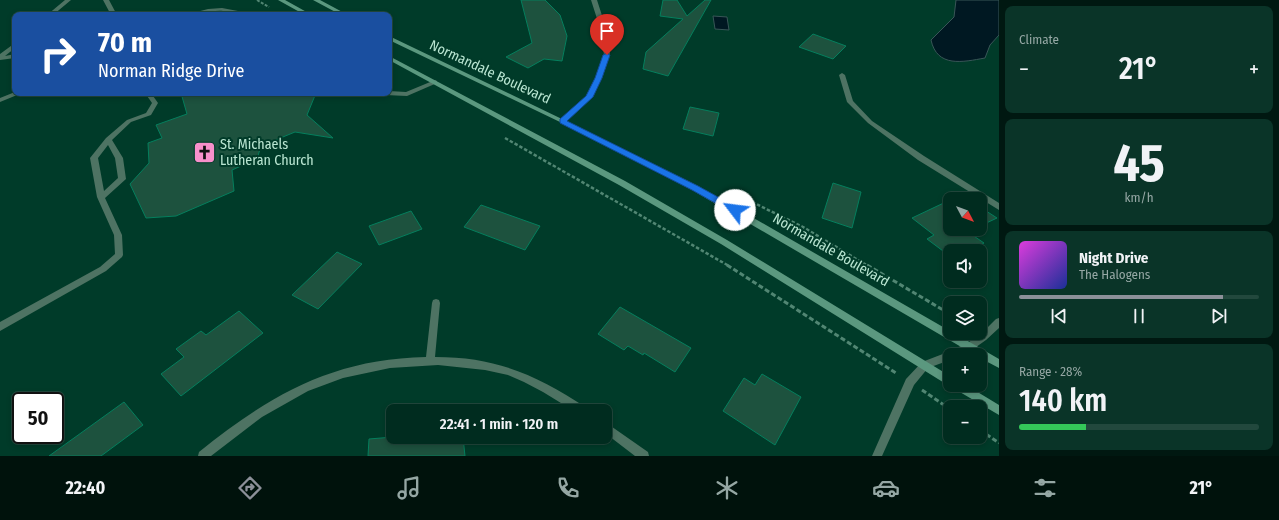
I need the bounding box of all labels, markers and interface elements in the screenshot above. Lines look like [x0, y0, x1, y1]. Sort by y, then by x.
pin [590, 14, 624, 55]
icon: arrive [596, 20, 618, 42]
text: 70 m [98, 26, 152, 59]
icon: right [32, 28, 84, 80]
text: Climate [1019, 32, 1059, 47]
street label: Normandale Boulevard [427, 37, 553, 107]
text: 21° [1119, 51, 1159, 87]
text: − [1019, 56, 1029, 83]
text: + [1249, 56, 1259, 83]
text: Norman Ridge Drive [98, 60, 244, 82]
text: 45 [1113, 132, 1165, 195]
place label: St. Michaels Lutheran Church [220, 136, 314, 169]
church icon: St. Michaels Lutheran Church [191, 139, 217, 165]
position arrow [714, 189, 756, 231]
text: km/h [1125, 190, 1154, 205]
north arrow [943, 192, 987, 236]
map controls [943, 192, 987, 444]
street label: Normandale Boulevard [770, 210, 892, 290]
button: sound [943, 244, 987, 288]
text: Night Drive [1079, 249, 1148, 267]
text: The Halogens [1079, 267, 1150, 282]
button: layers [943, 296, 987, 340]
icon: previous [1048, 305, 1070, 327]
icon: pause [1128, 305, 1150, 327]
icon: next [1208, 305, 1230, 327]
button: + [943, 348, 987, 392]
text: Range · 28% [1019, 364, 1082, 379]
text: 140 km [1019, 383, 1107, 419]
speed limit sign: 50 [12, 392, 64, 444]
button: − [943, 400, 987, 444]
text: 22:41 · 1 min · 120 m [440, 415, 558, 433]
icon: directions [236, 474, 264, 502]
icon: music [395, 474, 423, 502]
icon: phone [554, 474, 582, 502]
icon: climate [713, 474, 741, 502]
icon: car [872, 474, 900, 502]
icon: filters [1031, 474, 1059, 502]
text: 22:40 [65, 477, 105, 499]
text: 21° [1189, 477, 1214, 499]

